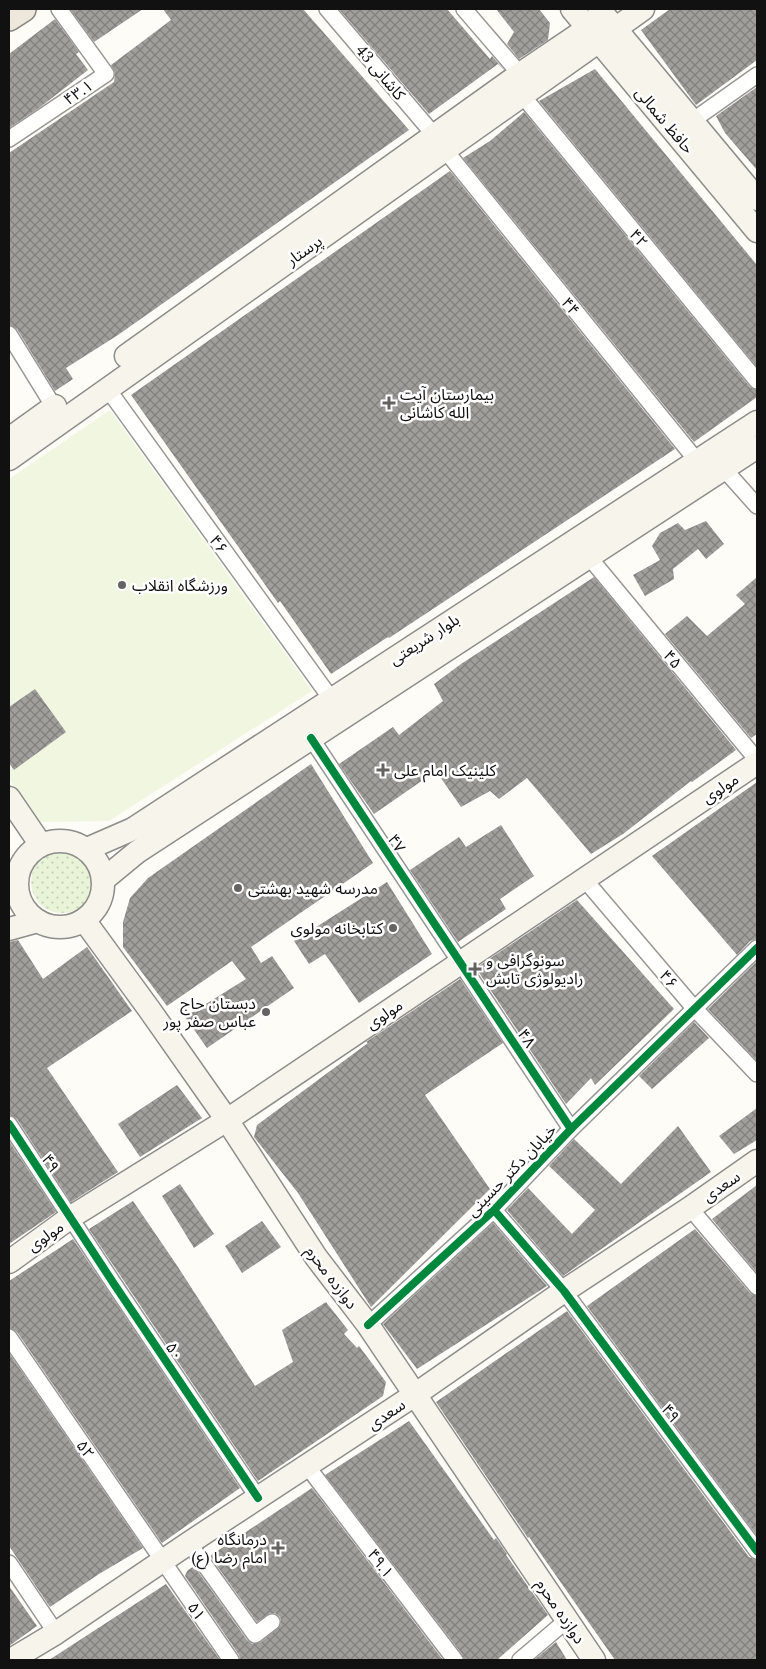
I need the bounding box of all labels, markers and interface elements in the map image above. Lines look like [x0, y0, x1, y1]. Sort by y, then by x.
street label: کاشانی 43 [352, 40, 410, 104]
street label: ۴۳.۱ [59, 75, 97, 109]
street label: حافظ شمالی [631, 82, 699, 158]
street label: ۴۲ [625, 225, 653, 251]
street label: پرستار [281, 230, 327, 271]
street label: ۴۴ [557, 293, 585, 319]
place label: بیمارستان آیت الله کاشانی [400, 384, 494, 422]
marker: بیمارستان آیت الله کاشانی [382, 396, 396, 410]
street label: ۴۶ [206, 531, 232, 557]
place label: ورزشگاه انقلاب [132, 575, 228, 595]
marker: ورزشگاه انقلاب [116, 579, 128, 591]
street label: بلوار شریعتی [385, 609, 463, 669]
street label: ۴۵ [659, 646, 687, 672]
place label: کلینیک امام علی [394, 760, 496, 783]
marker: کلینیک امام علی [376, 763, 390, 777]
street label: مولوی [698, 769, 742, 807]
street label: ۴۷ [384, 830, 410, 856]
place label: مدرسه شهید بهشتی [248, 878, 378, 898]
marker: مدرسه شهید بهشتی [232, 882, 244, 894]
place label: کتابخانه مولوی [291, 918, 383, 938]
marker: کتابخانه مولوی [387, 922, 399, 934]
place label: سونوگرافی و رادیولوژی تابش [486, 950, 583, 988]
marker: سونوگرافی و رادیولوژی تابش [468, 962, 482, 976]
street label: ۴۶ [655, 966, 683, 992]
place label: دبستان حاج عباس صفر پور [162, 993, 256, 1032]
street label: مولوی [362, 995, 406, 1033]
marker: دبستان حاج عباس صفر پور [260, 1006, 272, 1018]
street label: ۴۸ [514, 1025, 540, 1051]
street label: خیابان دکتر حسینی [462, 1119, 560, 1221]
street label: ۴۹ [38, 1150, 64, 1176]
street label: سعدی [698, 1166, 744, 1206]
street label: مولوی [23, 1216, 67, 1256]
street label: دوازده محرم [299, 1241, 362, 1315]
street label: ۵۰ [162, 1338, 188, 1364]
street label: سعدی [363, 1394, 409, 1434]
street label: ۴۹ [658, 1400, 684, 1426]
street label: ۵۲ [73, 1436, 99, 1462]
place label: درمانگاه امام رضا (ع) [192, 1529, 267, 1570]
marker: درمانگاه امام رضا (ع) [271, 1541, 285, 1555]
street label: ۴۹.۱ [364, 1544, 398, 1582]
street label: دوازده محرم [529, 1575, 590, 1649]
street label: ۵۱ [184, 1598, 210, 1624]

